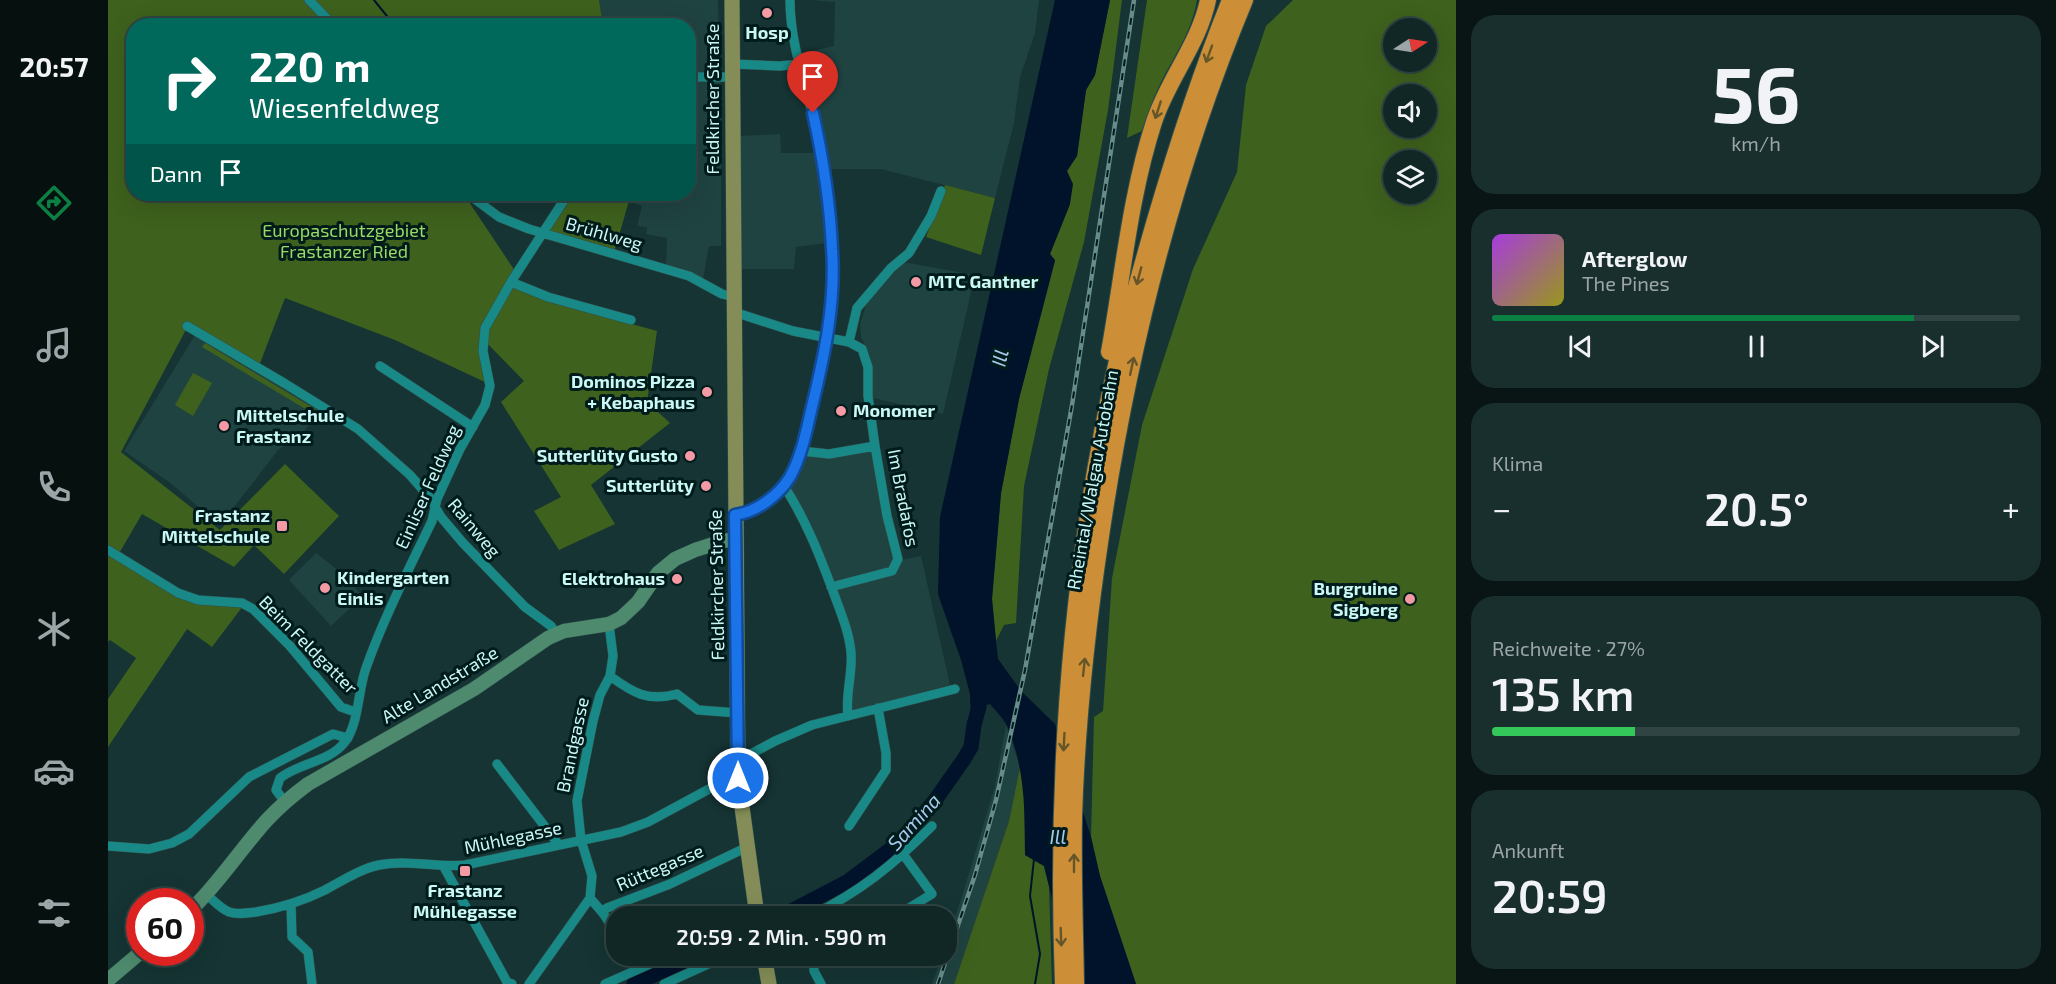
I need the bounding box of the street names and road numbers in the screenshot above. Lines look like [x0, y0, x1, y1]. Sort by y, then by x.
street label: Feldkircher Straße [701, 24, 723, 174]
street label: Brühlweg [563, 212, 645, 254]
street label: Rheintal/Walgau Autobahn [1062, 368, 1122, 592]
street label: Einliser Feldweg [390, 421, 464, 552]
street label: Im Bradafos [884, 447, 924, 549]
street label: Rainweg [444, 493, 506, 561]
street label: Feldkircher Straße [704, 509, 728, 661]
street label: Beim Feldgatter [255, 590, 363, 698]
street label: Alte Landstraße [377, 641, 502, 728]
street label: Brandgasse [551, 695, 593, 794]
street label: Mühlegasse [462, 816, 564, 858]
street label: Rüttegasse [613, 839, 707, 895]

